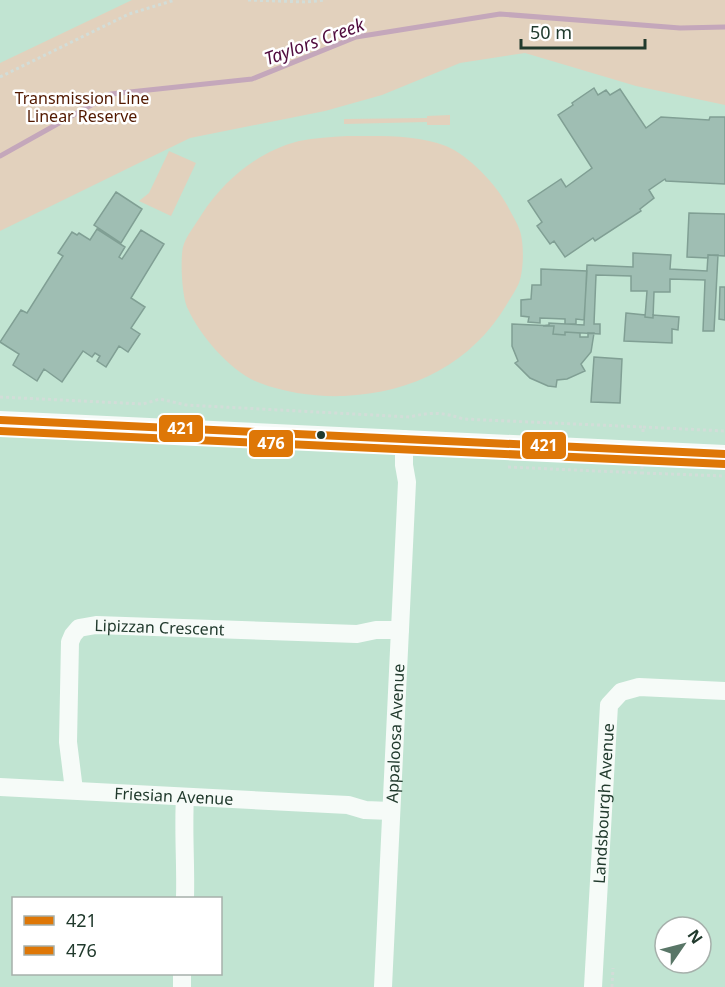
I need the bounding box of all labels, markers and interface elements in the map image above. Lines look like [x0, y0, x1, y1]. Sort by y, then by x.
water label: Taylors Creek [261, 11, 368, 70]
scale bar [521, 12, 646, 50]
text: 50 m [530, 20, 572, 44]
park label: Transmission Line Linear Reserve [15, 87, 149, 127]
line badge: 421 [158, 414, 204, 443]
text: 421 [167, 417, 195, 439]
line badge: 476 [248, 429, 294, 458]
unlabelled marker [315, 429, 327, 441]
line badge: 421 [521, 431, 567, 460]
text: 476 [257, 432, 285, 454]
text: 421 [530, 434, 558, 456]
street label: Lipizzan Crescent [94, 614, 225, 640]
street label: Appaloosa Avenue [381, 663, 409, 803]
street label: Landsbourgh Avenue [588, 722, 619, 884]
street label: Friesian Avenue [114, 782, 234, 810]
legend [12, 897, 222, 975]
text: 421 [66, 908, 97, 932]
north arrow [653, 915, 713, 975]
text: N [683, 925, 708, 948]
text: 476 [66, 938, 97, 962]

